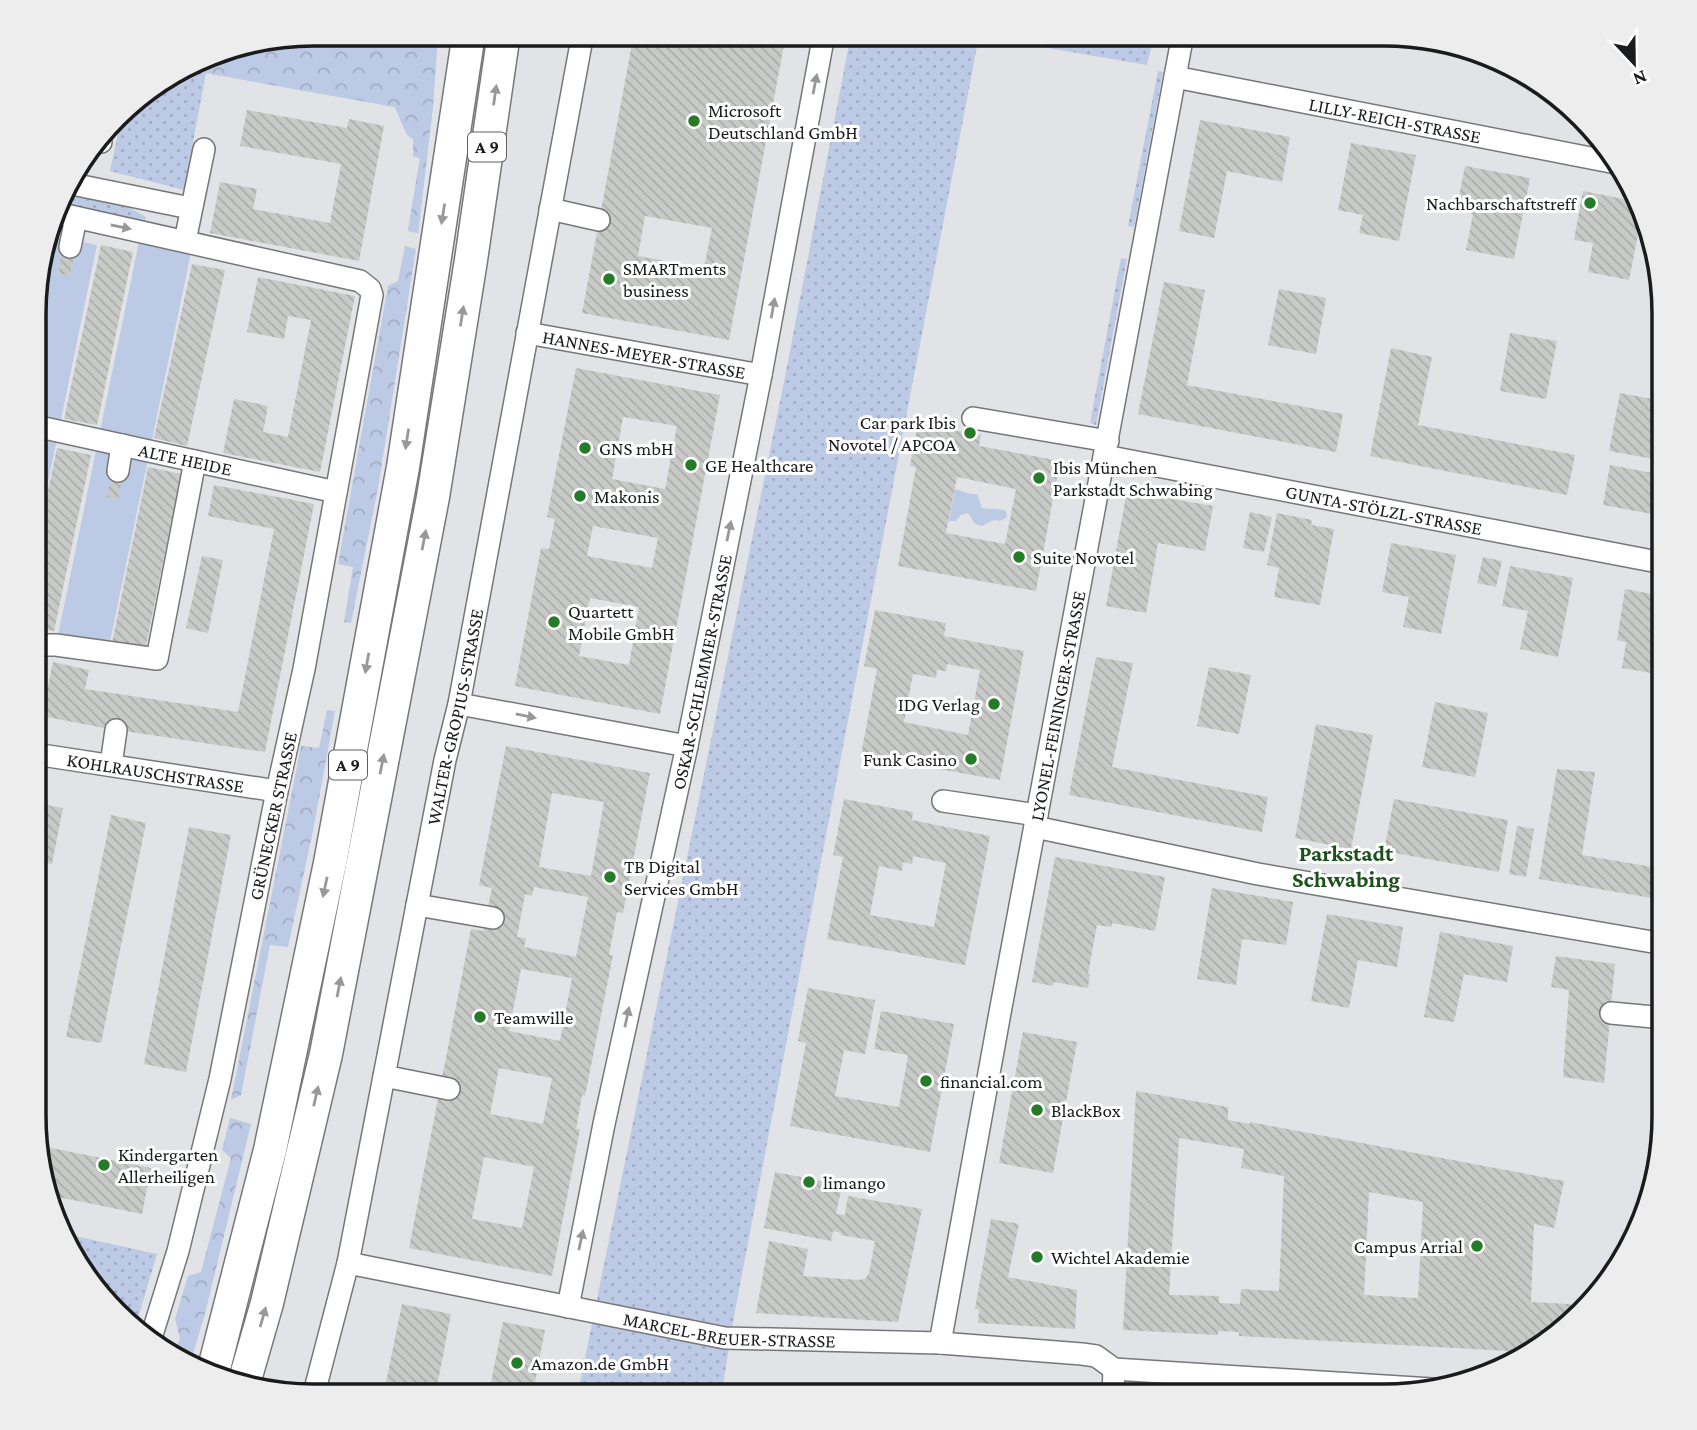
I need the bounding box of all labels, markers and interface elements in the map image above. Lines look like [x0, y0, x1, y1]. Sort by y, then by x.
north arrow [1599, 28, 1669, 98]
text: N [1630, 66, 1650, 90]
one-way arrow [809, 73, 820, 95]
one-way arrow [490, 84, 501, 106]
street label: LILLY-REICH-STRASSE [1307, 93, 1483, 147]
place label: Microsoft Deutschland GmbH [708, 100, 858, 143]
marker: Microsoft Deutschland GmbH [686, 113, 702, 129]
road number: A 9 [468, 132, 506, 162]
place label: Nachbarschaftstreff [1426, 193, 1577, 214]
marker: Nachbarschaftstreff [1582, 195, 1598, 211]
one-way arrow [437, 204, 448, 226]
one-way arrow [110, 222, 132, 233]
place label: SMARTments business [623, 258, 726, 301]
marker: SMARTments business [601, 271, 617, 287]
one-way arrow [768, 297, 779, 319]
one-way arrow [457, 305, 468, 327]
street label: HANNES-MEYER-STRASSE [541, 325, 747, 383]
place label: Car park Ibis Novotel / APCOA [828, 412, 956, 455]
marker: Car park Ibis Novotel / APCOA [962, 425, 978, 441]
one-way arrow [401, 428, 412, 450]
place label: GNS mbH [599, 438, 673, 459]
street label: ALTE HEIDE [137, 439, 234, 479]
marker: GNS mbH [577, 440, 593, 456]
place label: GE Healthcare [705, 455, 813, 476]
marker: GE Healthcare [683, 457, 699, 473]
place label: Ibis München Parkstadt Schwabing [1053, 457, 1213, 500]
marker: Ibis München Parkstadt Schwabing [1031, 470, 1047, 486]
street label: GUNTA-STÖLZL-STRASSE [1284, 480, 1484, 539]
place label: Makonis [594, 486, 660, 507]
marker: Makonis [572, 488, 588, 504]
one-way arrow [723, 520, 734, 542]
one-way arrow [419, 529, 430, 551]
place label: Suite Novotel [1033, 547, 1134, 568]
marker: Suite Novotel [1011, 549, 1027, 565]
street label: OSKAR-SCHLEMMER-STRASSE [667, 552, 736, 792]
street label: LYONEL-FEININGER-STRASSE [1026, 589, 1089, 823]
place label: Quartett Mobile GmbH [568, 601, 674, 644]
street label: WALTER-GROPIUS-STRASSE [422, 607, 487, 827]
marker: Quartett Mobile GmbH [546, 614, 562, 630]
one-way arrow [361, 652, 372, 674]
place label: IDG Verlag [898, 694, 980, 715]
marker: IDG Verlag [986, 696, 1002, 712]
one-way arrow [515, 711, 537, 722]
street label: GRÜNECKER STRASSE [245, 730, 301, 902]
street label: KOHLRAUSCHSTRASSE [66, 749, 246, 796]
place label: Funk Casino [863, 749, 957, 770]
road number: A 9 [329, 750, 367, 780]
marker: Funk Casino [963, 751, 979, 767]
one-way arrow [376, 752, 387, 774]
district label: Parkstadt Schwabing [1292, 840, 1400, 892]
place label: TB Digital Services GmbH [624, 856, 738, 899]
marker: TB Digital Services GmbH [602, 869, 618, 885]
one-way arrow [319, 876, 330, 898]
one-way arrow [333, 976, 344, 998]
one-way arrow [621, 1006, 632, 1028]
place label: Teamwille [494, 1007, 573, 1028]
marker: Teamwille [472, 1009, 488, 1025]
place label: financial.com [940, 1071, 1043, 1092]
marker: financial.com [918, 1073, 934, 1089]
one-way arrow [311, 1085, 322, 1107]
place label: BlackBox [1051, 1100, 1121, 1121]
marker: BlackBox [1029, 1102, 1045, 1118]
place label: Kindergarten Allerheiligen [118, 1144, 218, 1187]
marker: Kindergarten Allerheiligen [96, 1157, 112, 1173]
place label: limango [823, 1172, 886, 1193]
marker: limango [801, 1174, 817, 1190]
one-way arrow [576, 1229, 587, 1251]
place label: Campus Arrial [1354, 1236, 1463, 1257]
marker: Campus Arrial [1469, 1238, 1485, 1254]
place label: Wichtel Akademie [1051, 1247, 1190, 1268]
marker: Wichtel Akademie [1029, 1249, 1045, 1265]
one-way arrow [258, 1306, 268, 1327]
street label: MARCEL-BREUER-STRASSE [622, 1308, 836, 1351]
place label: Amazon.de GmbH [531, 1353, 669, 1374]
marker: Amazon.de GmbH [509, 1355, 525, 1371]

